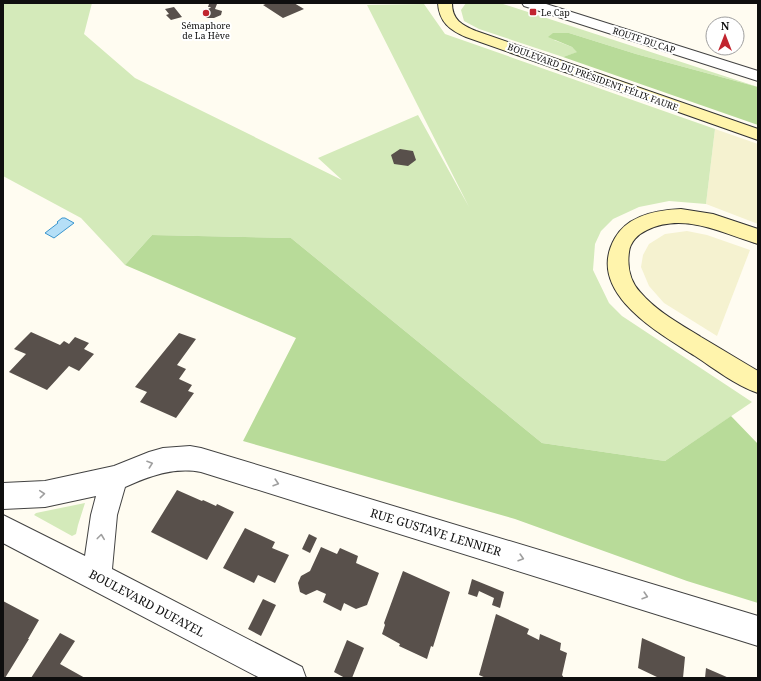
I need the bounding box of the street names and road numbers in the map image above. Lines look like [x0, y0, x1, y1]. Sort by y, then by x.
street label: ROUTE DU CAP [611, 24, 677, 56]
street label: BOULEVARD DU PRÉSIDENT FÉLIX FAURE [506, 40, 681, 114]
street label: RUE GUSTAVE LENNIER [368, 504, 504, 560]
street label: BOULEVARD DUFAYEL [86, 565, 208, 641]

